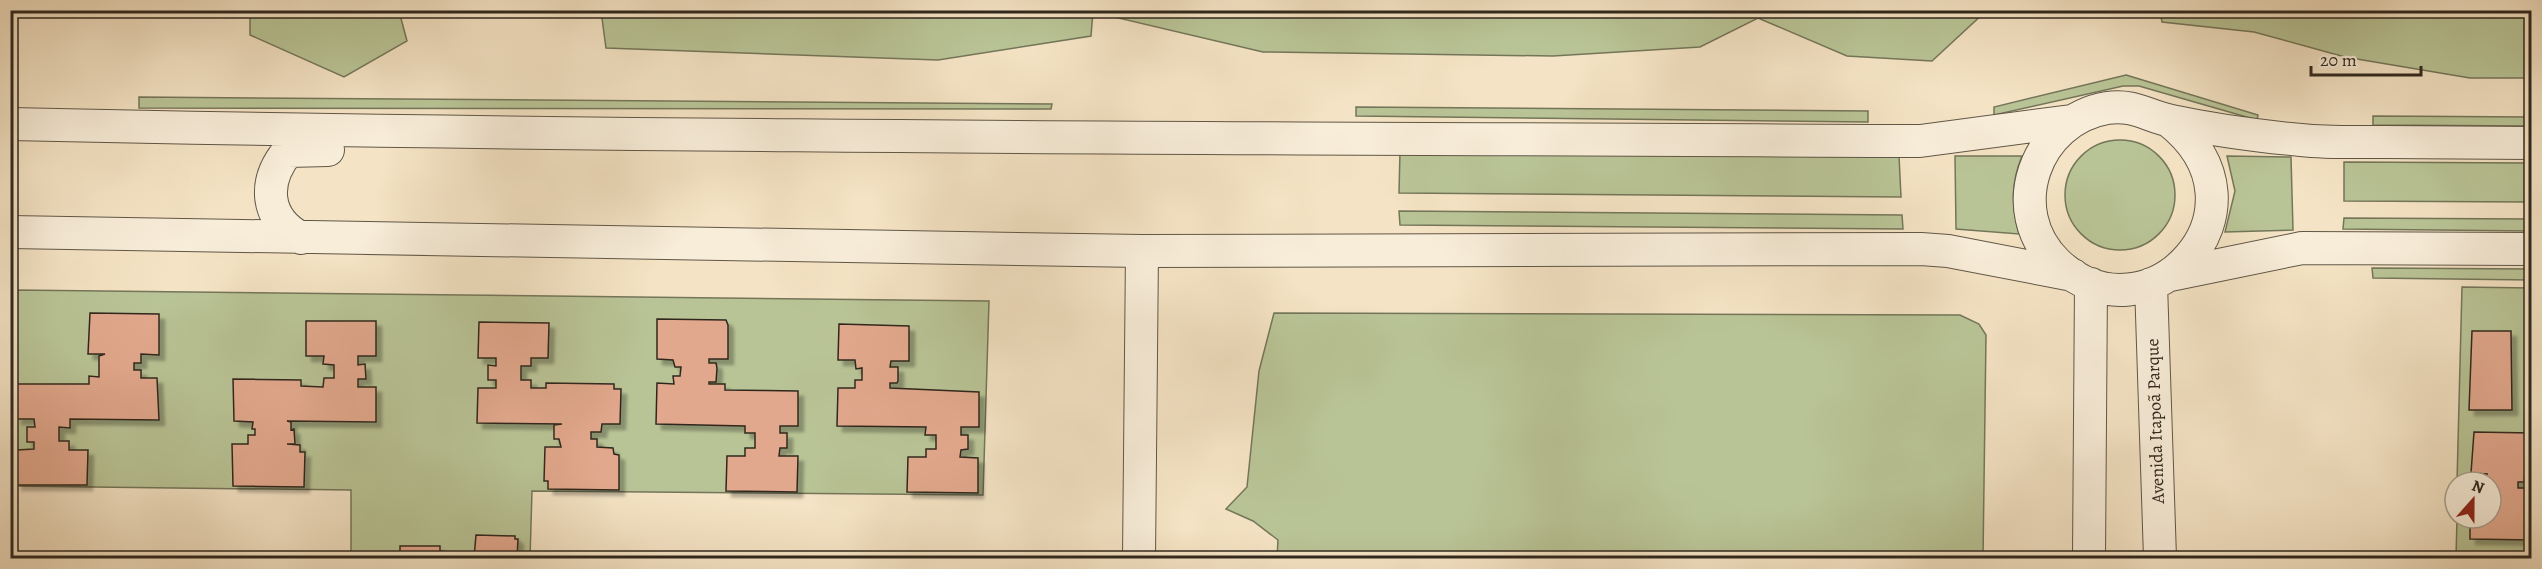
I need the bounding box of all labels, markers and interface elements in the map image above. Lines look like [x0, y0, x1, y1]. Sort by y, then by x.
scale bar [2311, 39, 2420, 77]
text: 20 m [2320, 48, 2357, 72]
street label: Avenida Itapoã Parque [2140, 338, 2170, 505]
north arrow [2443, 470, 2503, 530]
text: N [2469, 475, 2488, 499]

